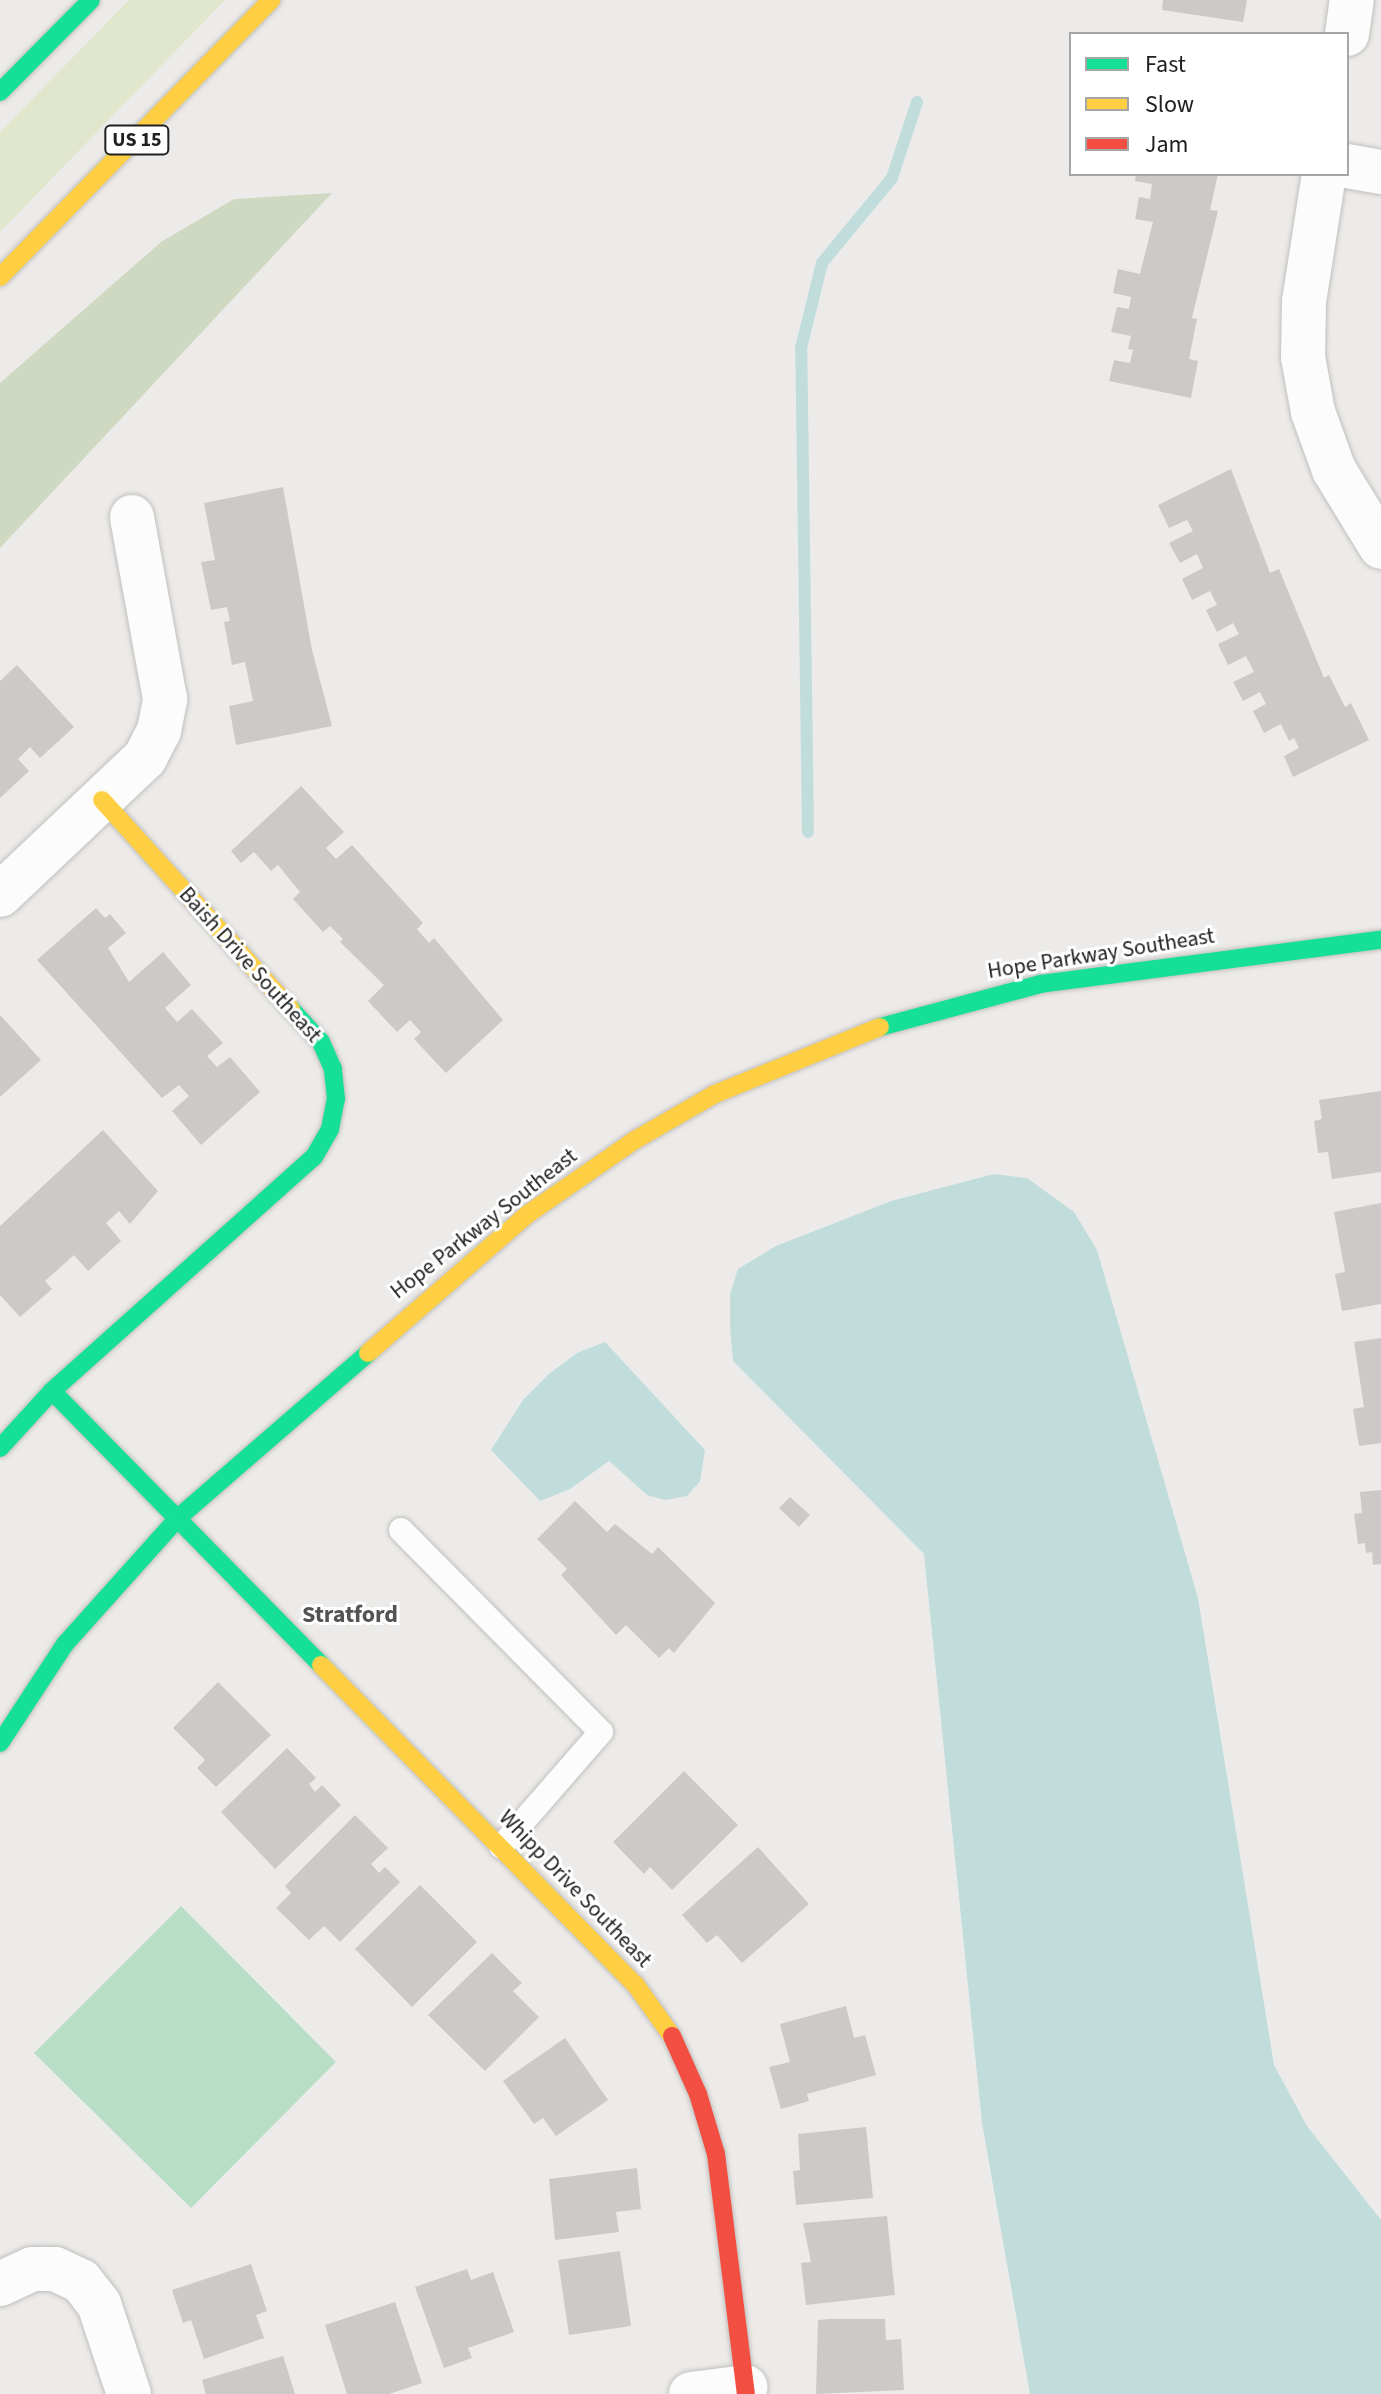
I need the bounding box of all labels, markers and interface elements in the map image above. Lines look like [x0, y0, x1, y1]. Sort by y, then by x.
legend [1069, 32, 1349, 176]
text: Fast [1145, 47, 1186, 82]
text: Slow [1145, 87, 1194, 122]
road number: US 15 [103, 124, 171, 156]
text: Jam [1145, 127, 1189, 162]
street label: Baish Drive Southeast [173, 882, 327, 1048]
street label: Hope Parkway Southeast [986, 923, 1216, 985]
street label: Hope Parkway Southeast [386, 1143, 582, 1305]
district label: Stratford [302, 1601, 398, 1629]
street label: Whipp Drive Southeast [493, 1805, 657, 1973]

